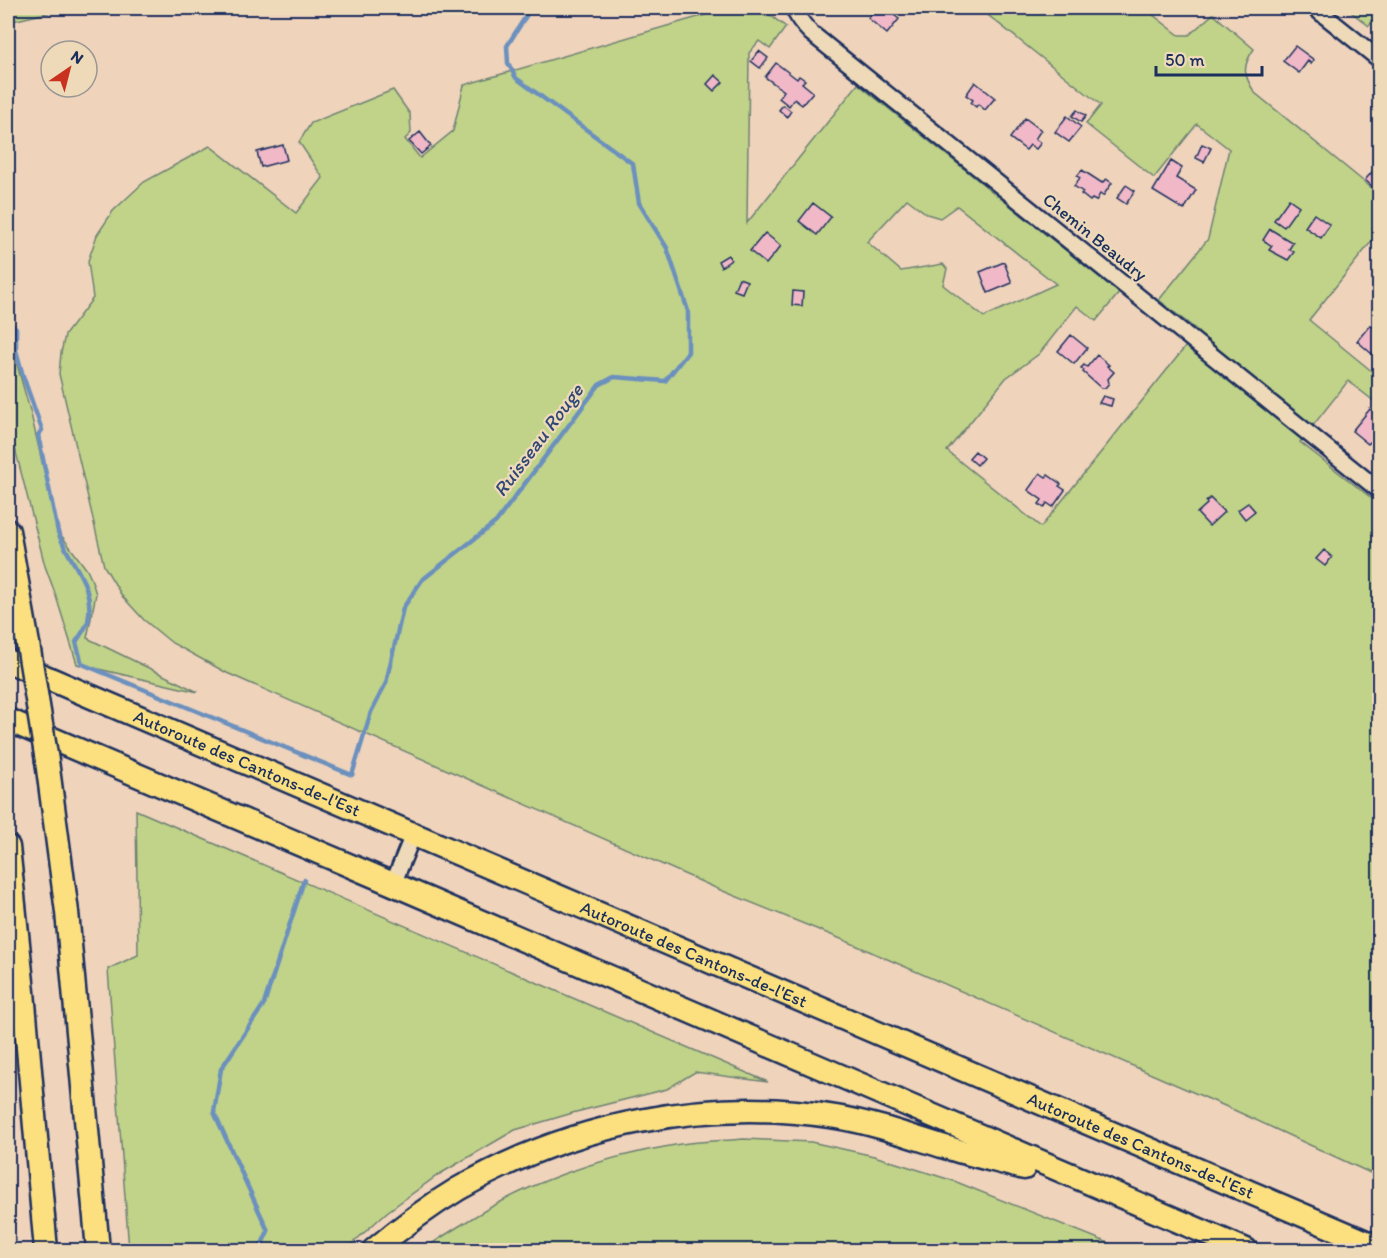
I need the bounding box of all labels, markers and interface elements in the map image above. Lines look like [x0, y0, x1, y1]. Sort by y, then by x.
north arrow [39, 39, 99, 99]
scale bar [1156, 39, 1262, 77]
text: N [67, 46, 87, 68]
text: 50 m [1165, 49, 1205, 71]
street label: Chemin Beaudry [1038, 188, 1152, 286]
water label: Ruisseau Rouge [488, 378, 589, 501]
street label: Autoroute des Cantons-de-l'Est [130, 705, 364, 822]
street label: Autoroute des Cantons-de-l'Est [577, 896, 811, 1013]
street label: Autoroute des Cantons-de-l'Est [1024, 1087, 1258, 1204]

